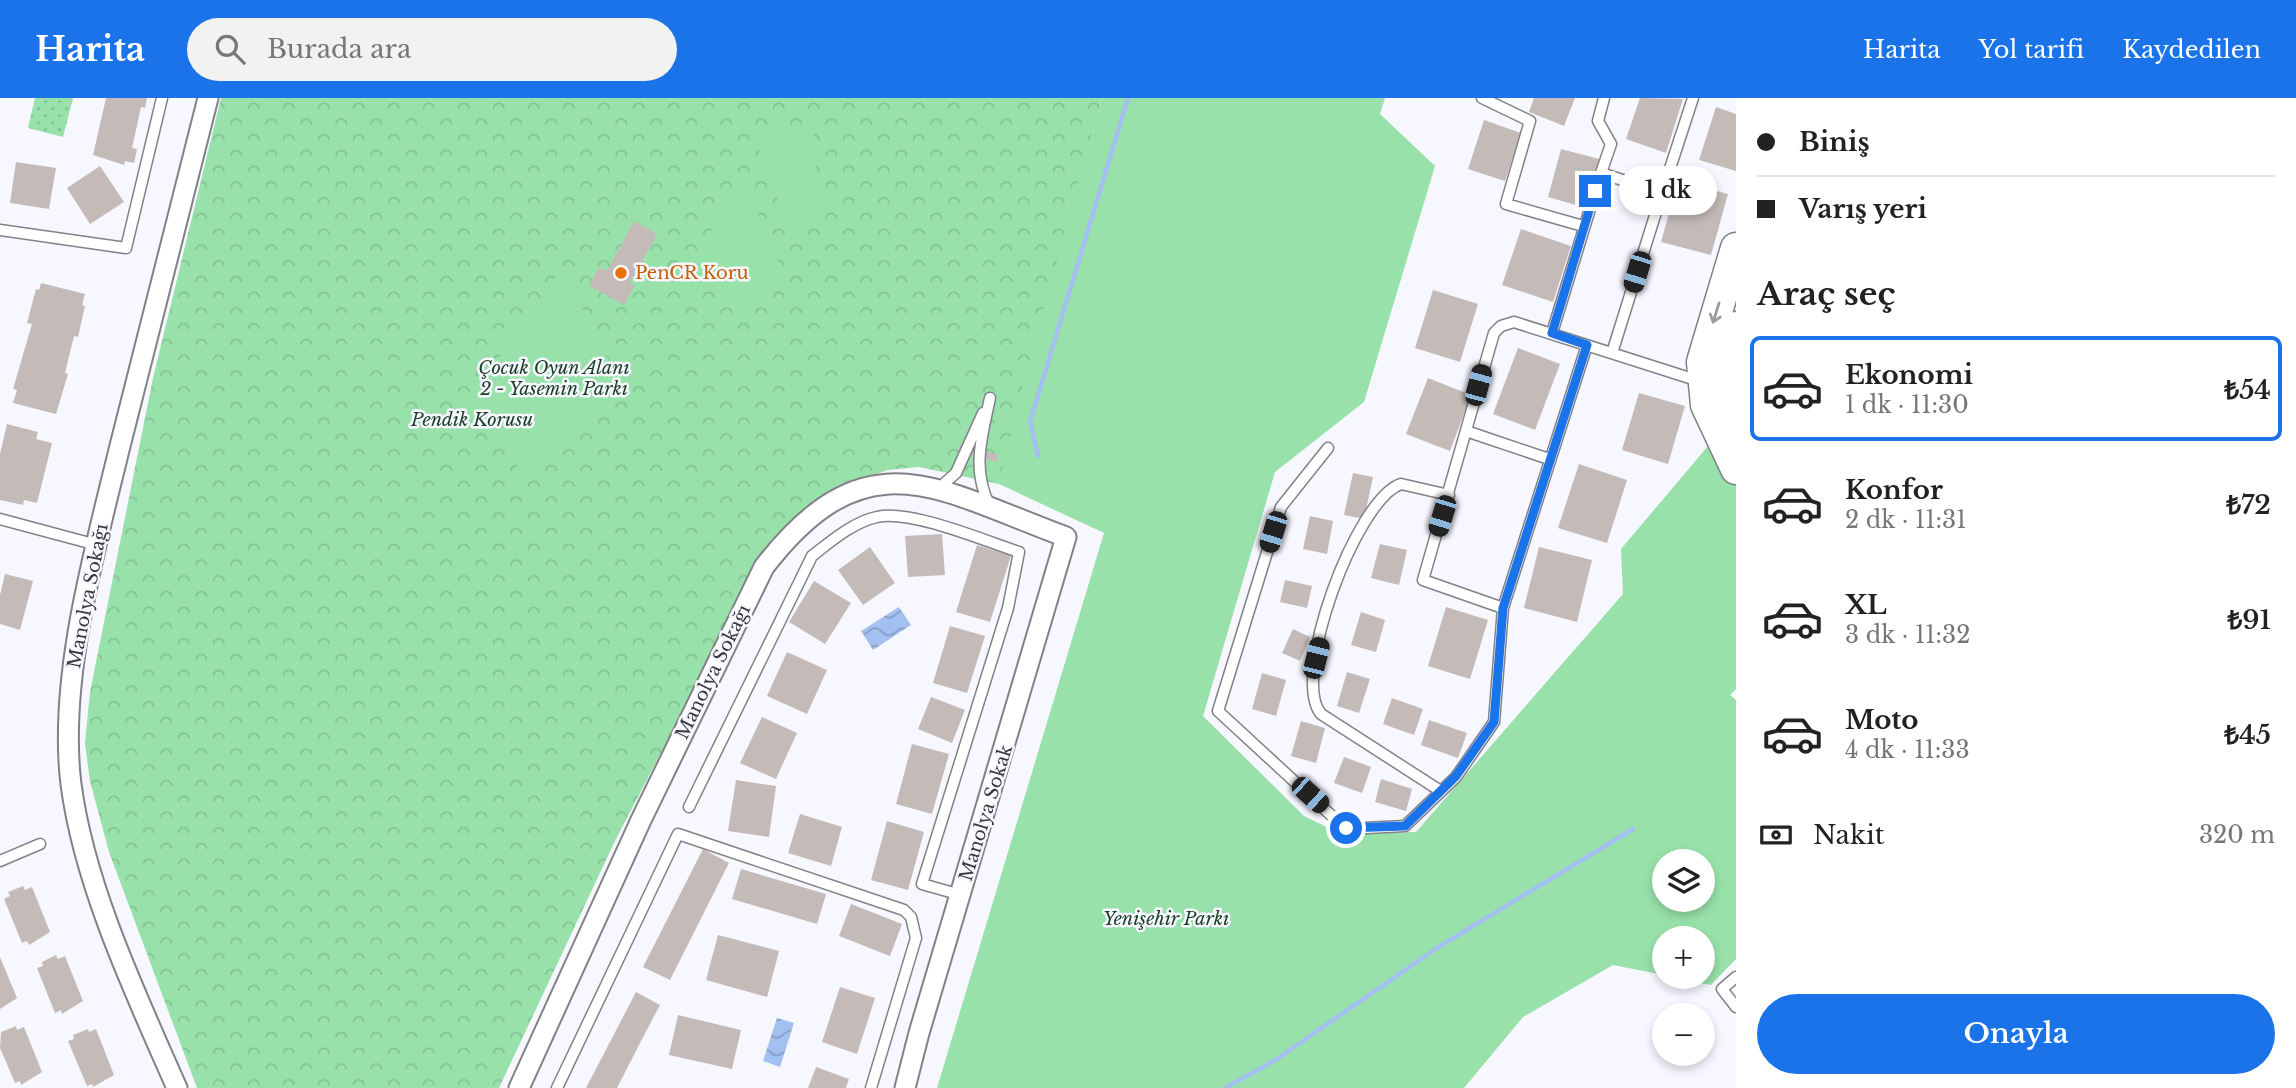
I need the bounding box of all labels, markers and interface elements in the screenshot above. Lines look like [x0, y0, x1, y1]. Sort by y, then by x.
search box [187, 18, 677, 81]
text: Harita [35, 29, 145, 70]
icon: search [211, 30, 249, 68]
text: Burada ara [267, 33, 411, 65]
text: Harita [1863, 35, 1941, 64]
text: Yol tarifi [1979, 35, 2084, 64]
text: Kaydedilen [2122, 35, 2261, 64]
text: Biniş [1799, 126, 1870, 158]
callout: 1 dk [1620, 166, 1718, 216]
route end [1579, 175, 1611, 207]
text: 1 dk [1644, 176, 1692, 204]
text: Varış yeri [1799, 193, 1927, 225]
car [1621, 249, 1654, 295]
place label: PenCR Koru [635, 262, 748, 284]
marker: PenCR Koru [613, 265, 629, 281]
text: Araç seç [1757, 274, 1895, 314]
one-way arrow [1708, 302, 1721, 324]
park label: Çocuk Oyun Alanı 2 - Yasemin Parkı [478, 357, 630, 400]
icon: car [1761, 357, 1824, 420]
text: Ekonomi [1845, 359, 1973, 391]
car [1463, 362, 1494, 408]
text: ₺54 [2224, 374, 2271, 406]
text: 1 dk · 11:30 [1845, 391, 1969, 419]
park label: Pendik Korusu [410, 409, 533, 431]
icon: car [1761, 472, 1824, 535]
text: Konfor [1845, 474, 1943, 506]
text: ₺72 [2226, 489, 2271, 521]
car [1426, 493, 1459, 539]
text: 2 dk · 11:31 [1845, 506, 1966, 534]
car [1257, 509, 1290, 555]
street label: Manolya Sokağı [63, 522, 113, 670]
icon: car [1761, 587, 1824, 650]
text: XL [1845, 589, 1887, 621]
street label: Manolya Sokağı [671, 601, 755, 743]
text: ₺91 [2227, 604, 2271, 636]
text: 3 dk · 11:32 [1845, 621, 1970, 649]
car [1301, 635, 1332, 681]
icon: car [1761, 702, 1824, 765]
text: Moto [1845, 704, 1918, 736]
text: ₺45 [2224, 719, 2271, 751]
text: 4 dk · 11:33 [1845, 736, 1970, 764]
street label: Manolya Sokak [955, 742, 1017, 884]
car [1288, 773, 1333, 817]
route start [1330, 812, 1362, 844]
icon: cash [1757, 816, 1795, 854]
text: Nakit [1813, 819, 1885, 851]
text: 320 m [2199, 821, 2275, 849]
map controls [1652, 849, 1715, 1066]
button: layers [1652, 849, 1715, 912]
park label: Yenişehir Parkı [1103, 908, 1229, 930]
button: + [1652, 926, 1715, 989]
button: Onayla [1757, 994, 2275, 1074]
button: − [1652, 1003, 1715, 1066]

